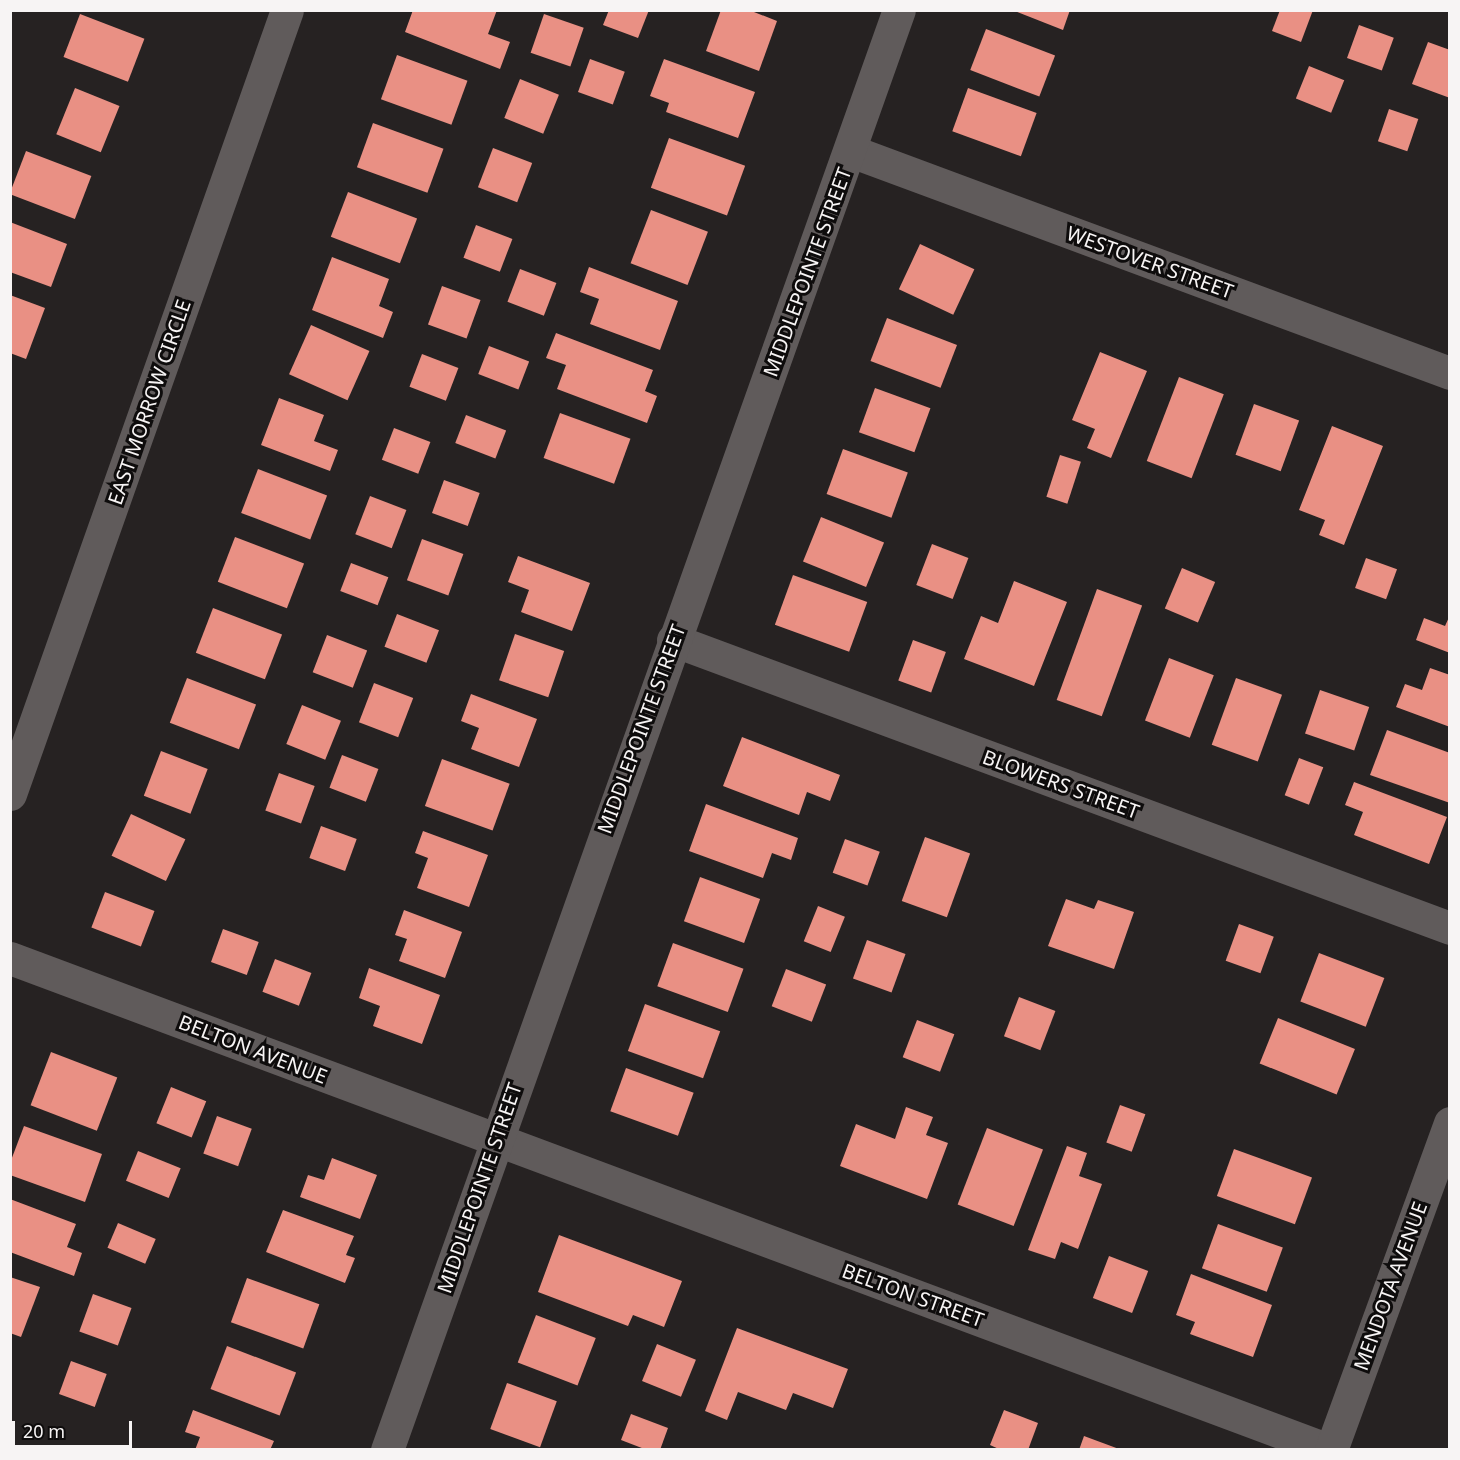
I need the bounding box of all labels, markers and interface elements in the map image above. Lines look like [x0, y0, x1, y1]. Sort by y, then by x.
street label: MIDDLEPOINTE STREET [758, 164, 856, 380]
street label: WESTOVER STREET [1063, 221, 1237, 303]
street label: EAST MORROW CIRCLE [103, 296, 195, 508]
street label: MIDDLEPOINTE STREET [592, 621, 690, 837]
street label: BLOWERS STREET [979, 745, 1143, 823]
street label: BELTON AVENUE [175, 1010, 331, 1088]
street label: MIDDLEPOINTE STREET [432, 1080, 526, 1296]
street label: MENDOTA AVENUE [1348, 1198, 1432, 1374]
street label: BELTON STREET [839, 1258, 987, 1332]
scale bar [15, 1409, 135, 1447]
text: 20 m [23, 1419, 65, 1443]

